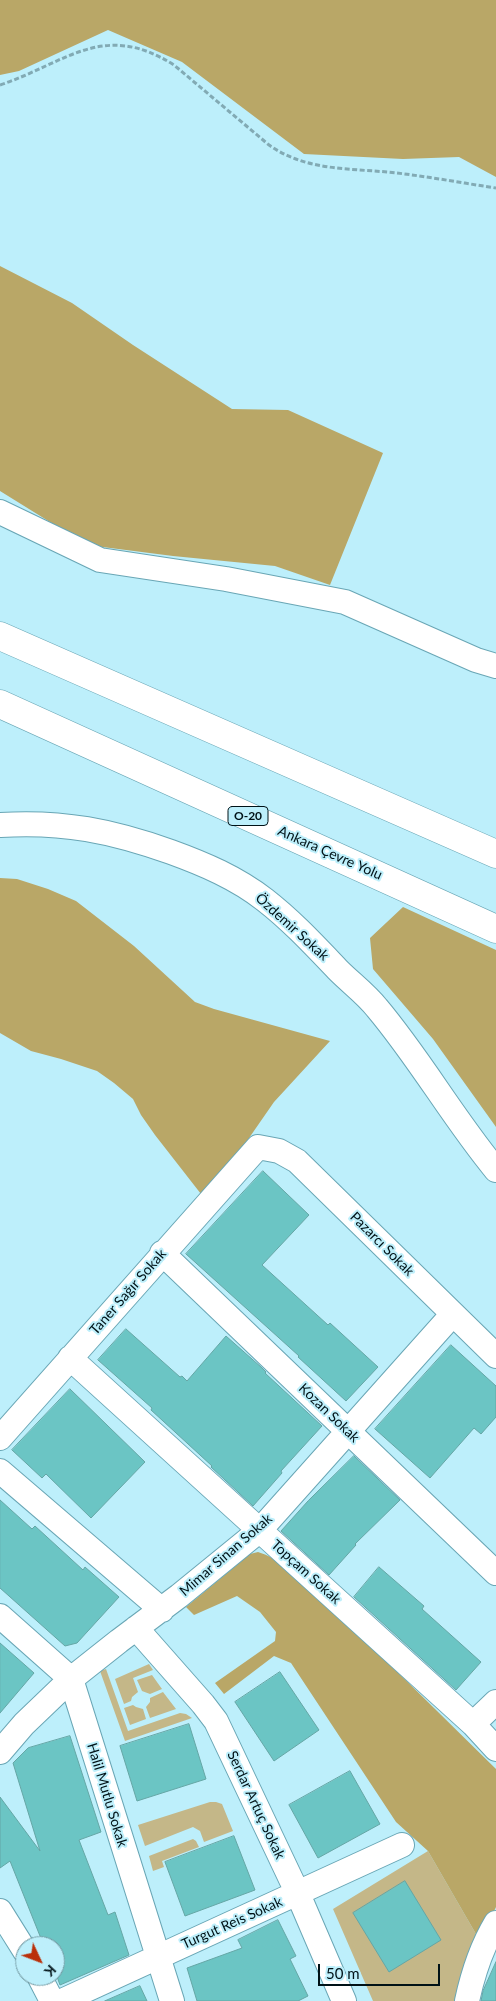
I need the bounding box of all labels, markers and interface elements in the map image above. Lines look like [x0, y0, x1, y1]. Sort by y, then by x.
road number: O-20 [228, 806, 268, 826]
street label: Ankara Çevre Yolu [275, 822, 385, 884]
street label: Özdemir Sokak [252, 890, 332, 964]
street label: Pazarcı Sokak [347, 1209, 417, 1279]
street label: Taner Sağır Sokak [86, 1246, 170, 1338]
street label: Kozan Sokak [295, 1380, 363, 1446]
street label: Mimar Sinan Sokak [176, 1510, 276, 1600]
street label: Topçam Sokak [268, 1536, 344, 1608]
street label: Halil Mutlu Sokak [83, 1741, 131, 1849]
street label: Serdar Artuç Sokak [224, 1748, 288, 1862]
street label: Turgut Reis Sokak [179, 1893, 285, 1953]
north arrow [15, 1936, 65, 1986]
scale bar [321, 1954, 444, 1986]
text: K [41, 1962, 60, 1980]
text: 50 m [326, 1964, 360, 1982]

